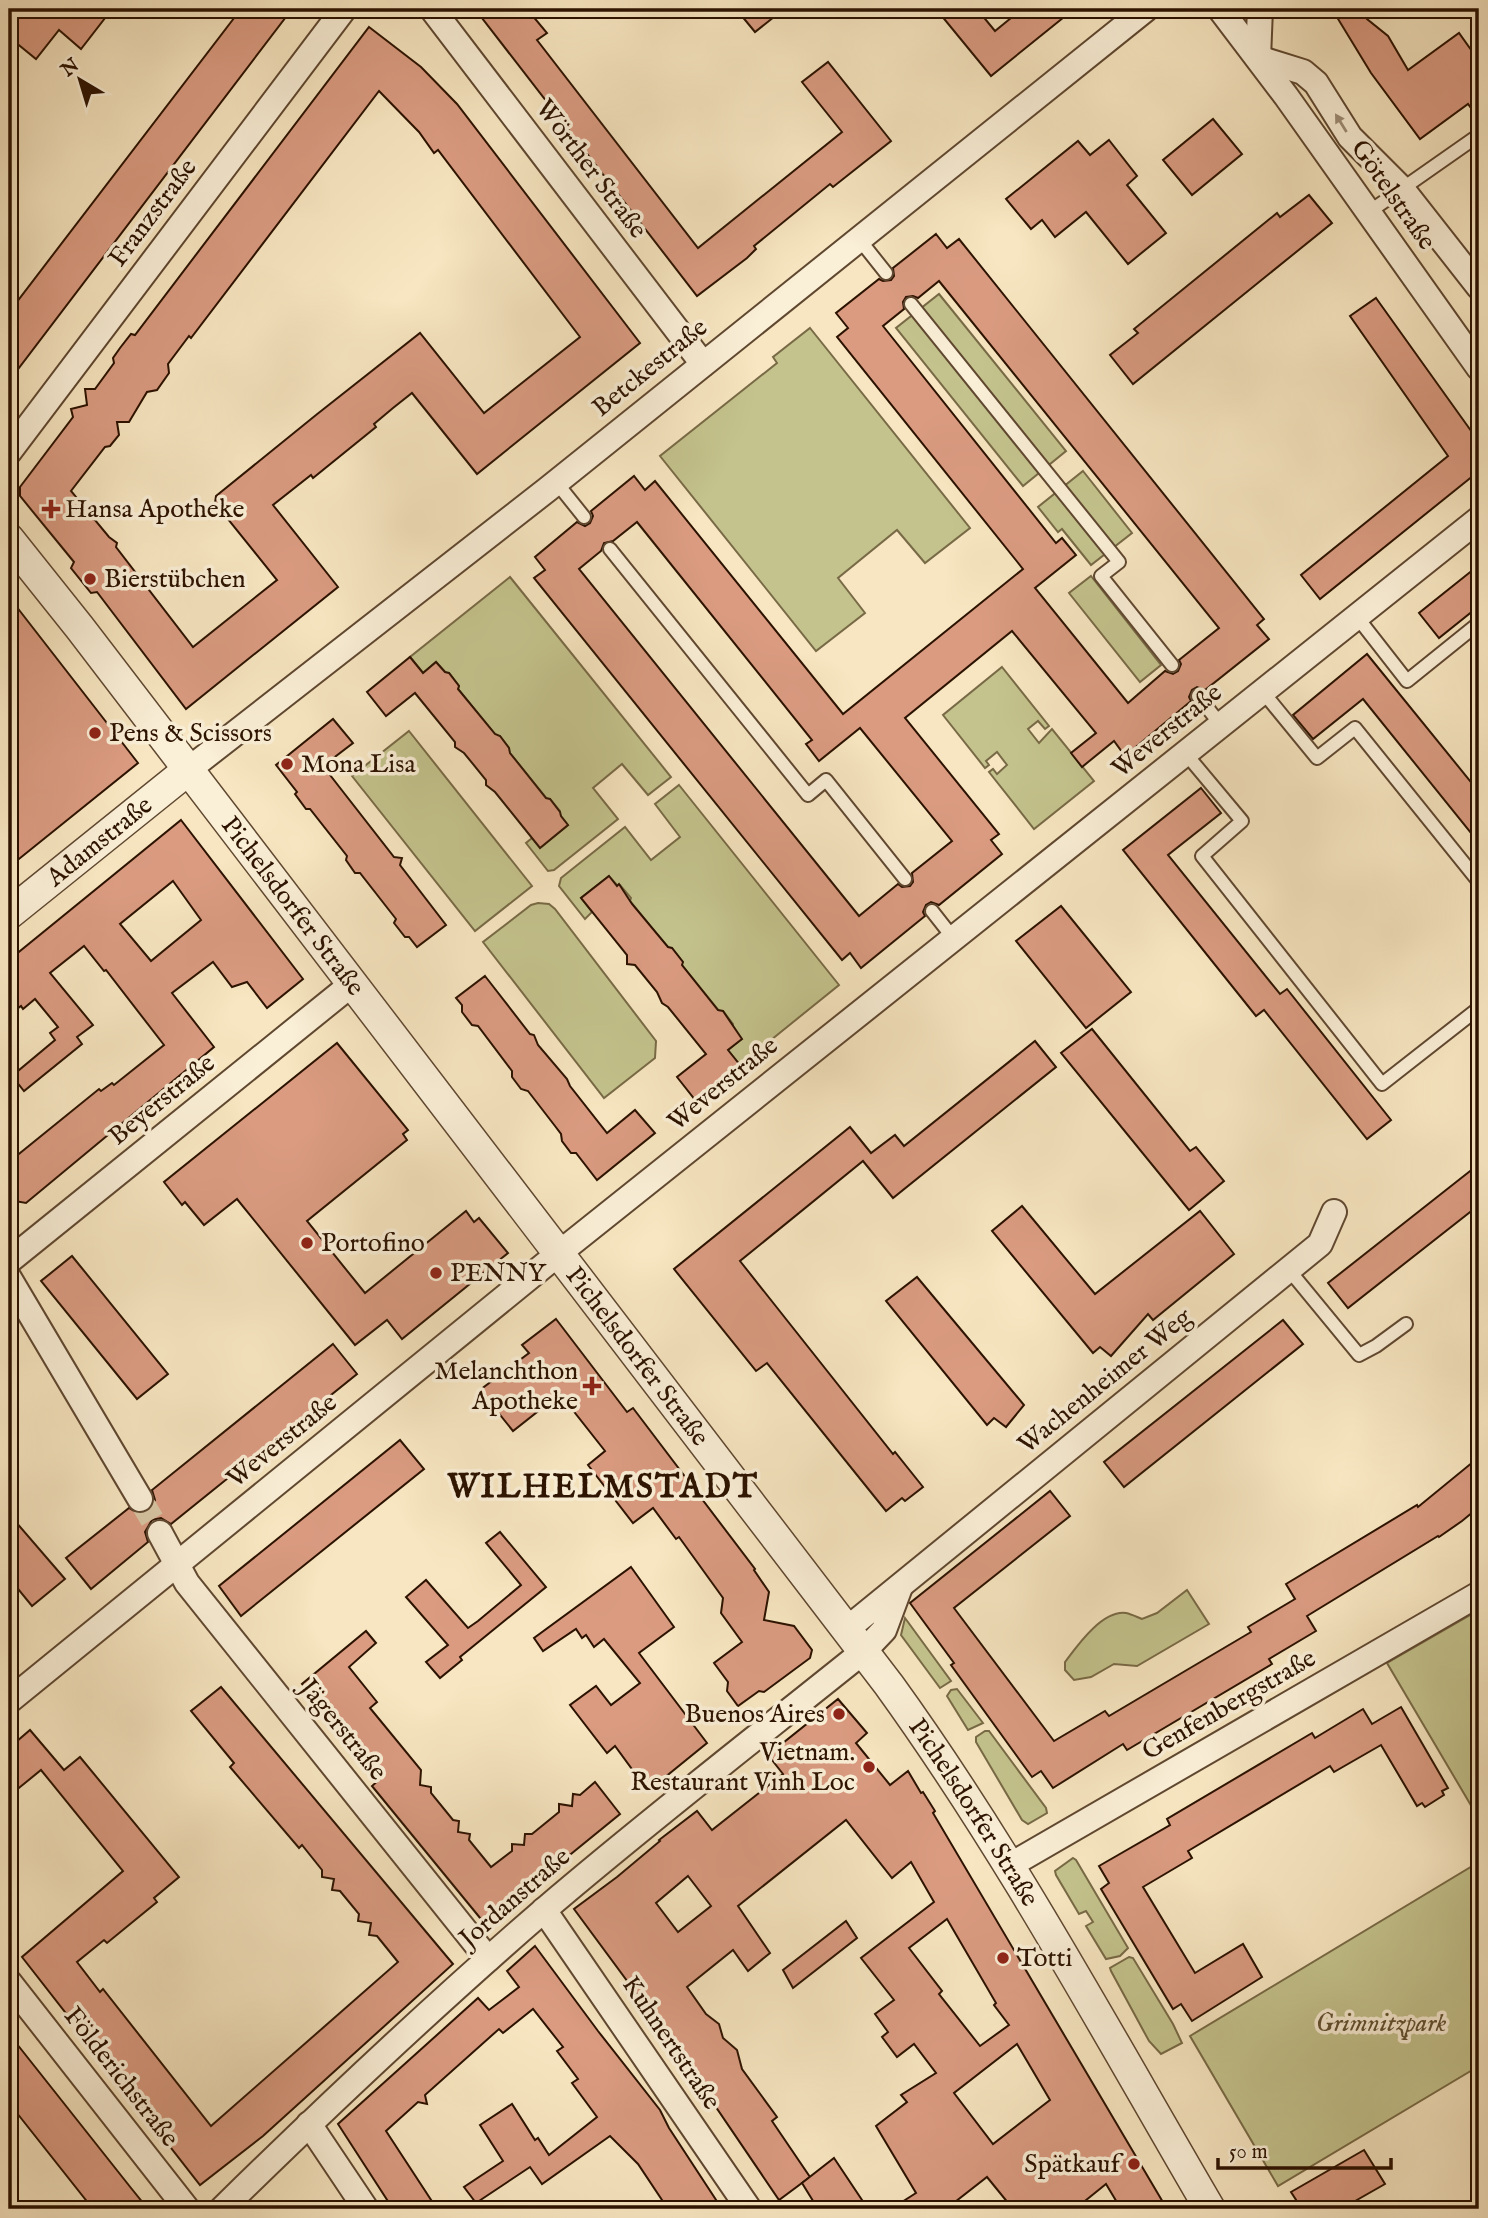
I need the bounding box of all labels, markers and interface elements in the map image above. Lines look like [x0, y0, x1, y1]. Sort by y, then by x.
north arrow [46, 46, 116, 116]
text: N [56, 53, 85, 83]
street label: Wörther Straße [528, 93, 654, 245]
one-way arrow [1335, 113, 1348, 132]
street label: Götelstraße [1343, 134, 1443, 256]
street label: Franzstraße [102, 152, 204, 274]
street label: Betckestraße [586, 311, 714, 425]
place label: Hansa Apotheke [65, 493, 245, 526]
marker: Hansa Apotheke [43, 501, 59, 517]
place label: Bierstübchen [104, 563, 246, 596]
marker: Bierstübchen [82, 571, 98, 587]
street label: Weverstraße [1105, 676, 1229, 786]
place label: Pens & Scissors [109, 717, 272, 750]
marker: Pens & Scissors [87, 725, 103, 741]
place label: Mona Lisa [301, 748, 416, 781]
marker: Mona Lisa [279, 756, 295, 772]
street label: Adamstraße [39, 789, 159, 895]
street label: Pichelsdorfer Straße [214, 810, 372, 1002]
street label: Weverstraße [661, 1029, 785, 1139]
street label: Beyerstraße [102, 1047, 222, 1153]
place label: Portofino [321, 1227, 425, 1260]
marker: Portofino [299, 1235, 315, 1251]
place label: PENNY [450, 1257, 547, 1290]
street label: Pichelsdorfer Straße [558, 1260, 717, 1453]
marker: PENNY [428, 1265, 444, 1281]
street label: Wachenheimer Weg [1011, 1300, 1199, 1461]
place label: Melanchthon Apotheke [434, 1355, 578, 1418]
marker: Melanchthon Apotheke [584, 1378, 600, 1394]
street label: Weverstraße [220, 1386, 344, 1496]
district label: WILHELMSTADT [446, 1467, 759, 1509]
street label: Genfenbergstraße [1136, 1642, 1322, 1768]
street label: Jägerstraße [290, 1670, 394, 1787]
place label: Buenos Aires [685, 1698, 825, 1731]
marker: Buenos Aires [831, 1706, 847, 1722]
street label: Pichelsdorfer Straße [901, 1712, 1046, 1913]
place label: Vietnam. Restaurant Vinh Loc [630, 1736, 855, 1799]
marker: Vietnam. Restaurant Vinh Loc [861, 1759, 877, 1775]
street label: Jordanstraße [450, 1841, 577, 1957]
place label: Totti [1017, 1942, 1072, 1975]
marker: Totti [995, 1950, 1011, 1966]
street label: Kuhnertstraße [614, 1970, 728, 2116]
street label: Földerichstraße [56, 2000, 186, 2154]
park label: Grimnitzpark [1316, 2007, 1447, 2040]
scale bar [1218, 2127, 1392, 2171]
text: 50 m [1229, 2139, 1268, 2166]
place label: Spätkauf [1024, 2148, 1125, 2181]
marker: Spätkauf [1126, 2156, 1142, 2172]

